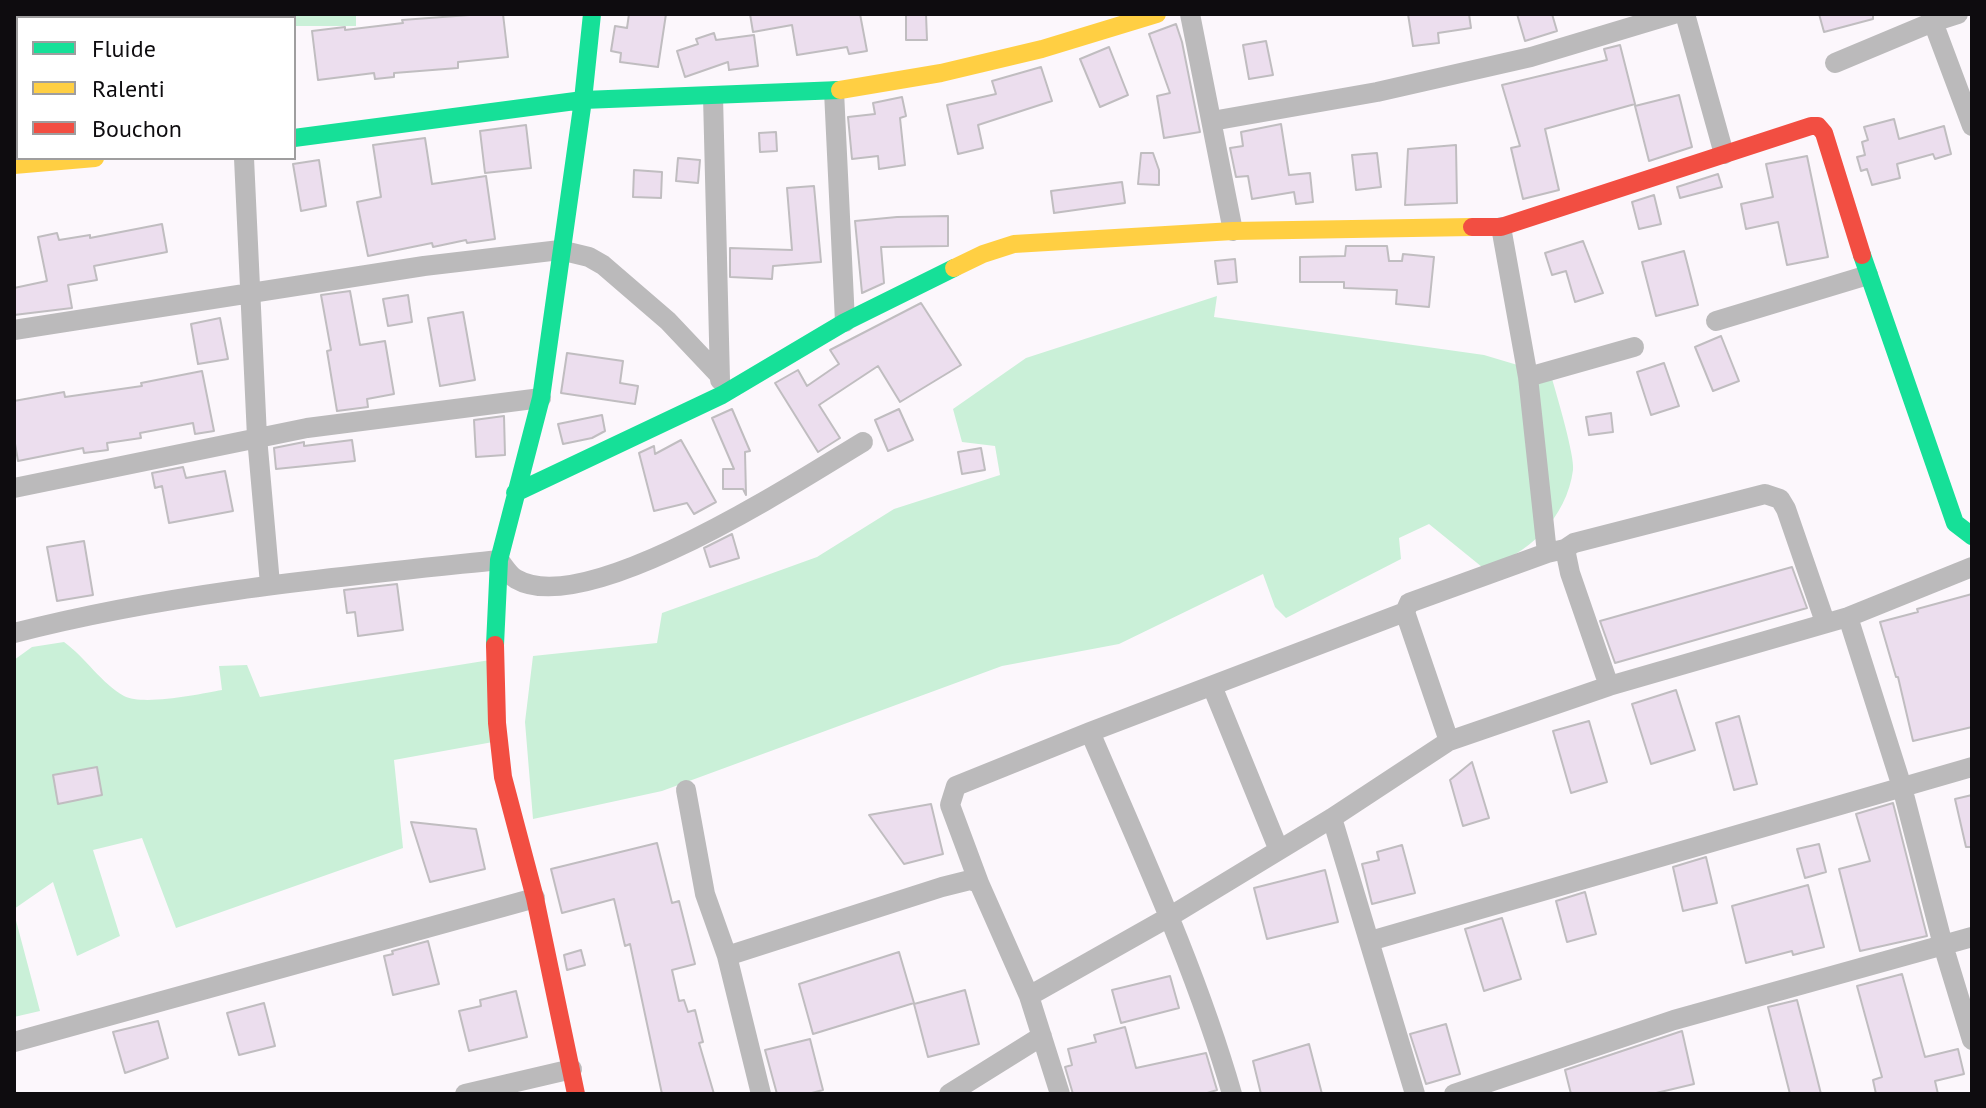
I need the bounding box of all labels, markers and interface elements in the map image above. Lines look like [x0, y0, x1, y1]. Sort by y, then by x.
legend [16, 16, 296, 160]
text: Fluide [92, 33, 156, 64]
text: Ralenti [92, 73, 165, 104]
text: Bouchon [92, 113, 182, 144]

